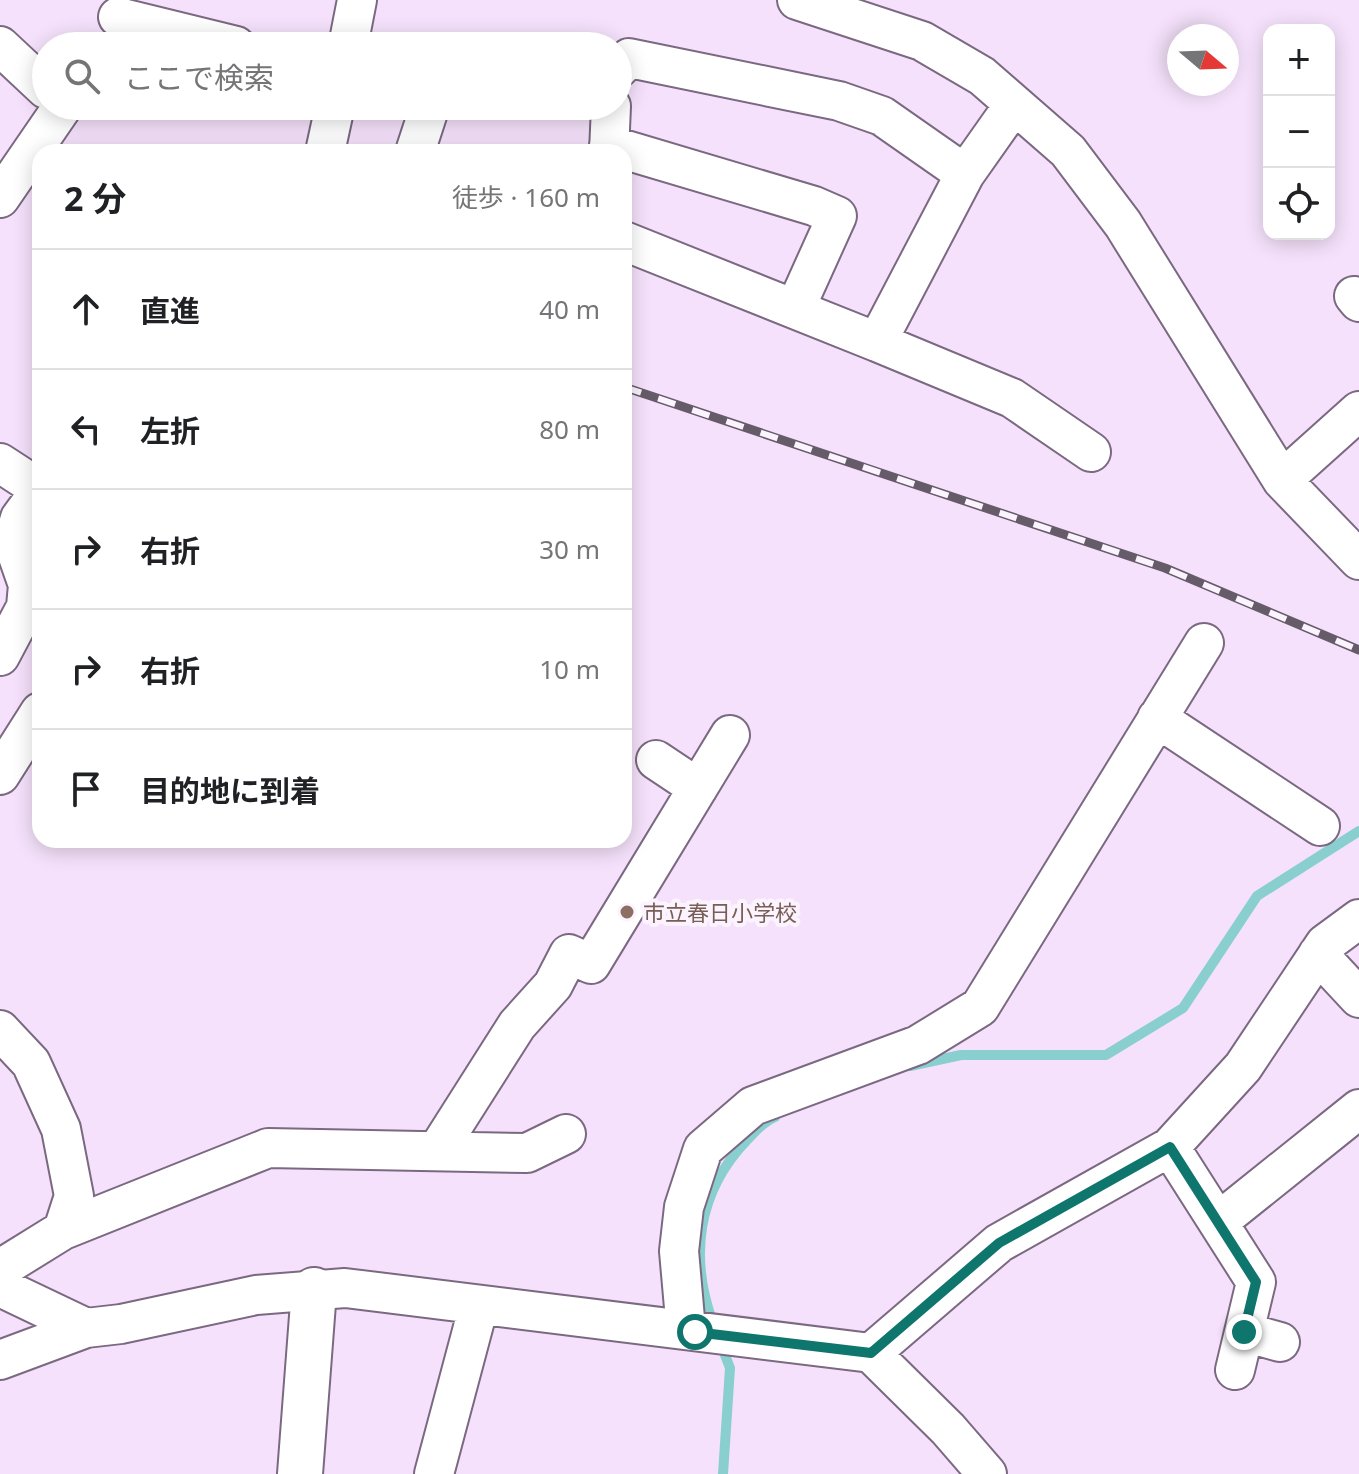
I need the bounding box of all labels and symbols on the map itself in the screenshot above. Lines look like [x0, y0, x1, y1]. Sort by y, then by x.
north arrow [1167, 24, 1239, 96]
place label: 市立春日小学校 [643, 897, 797, 927]
marker: 市立春日小学校 [618, 903, 636, 921]
route start [677, 1314, 713, 1350]
route end [1226, 1314, 1262, 1350]

